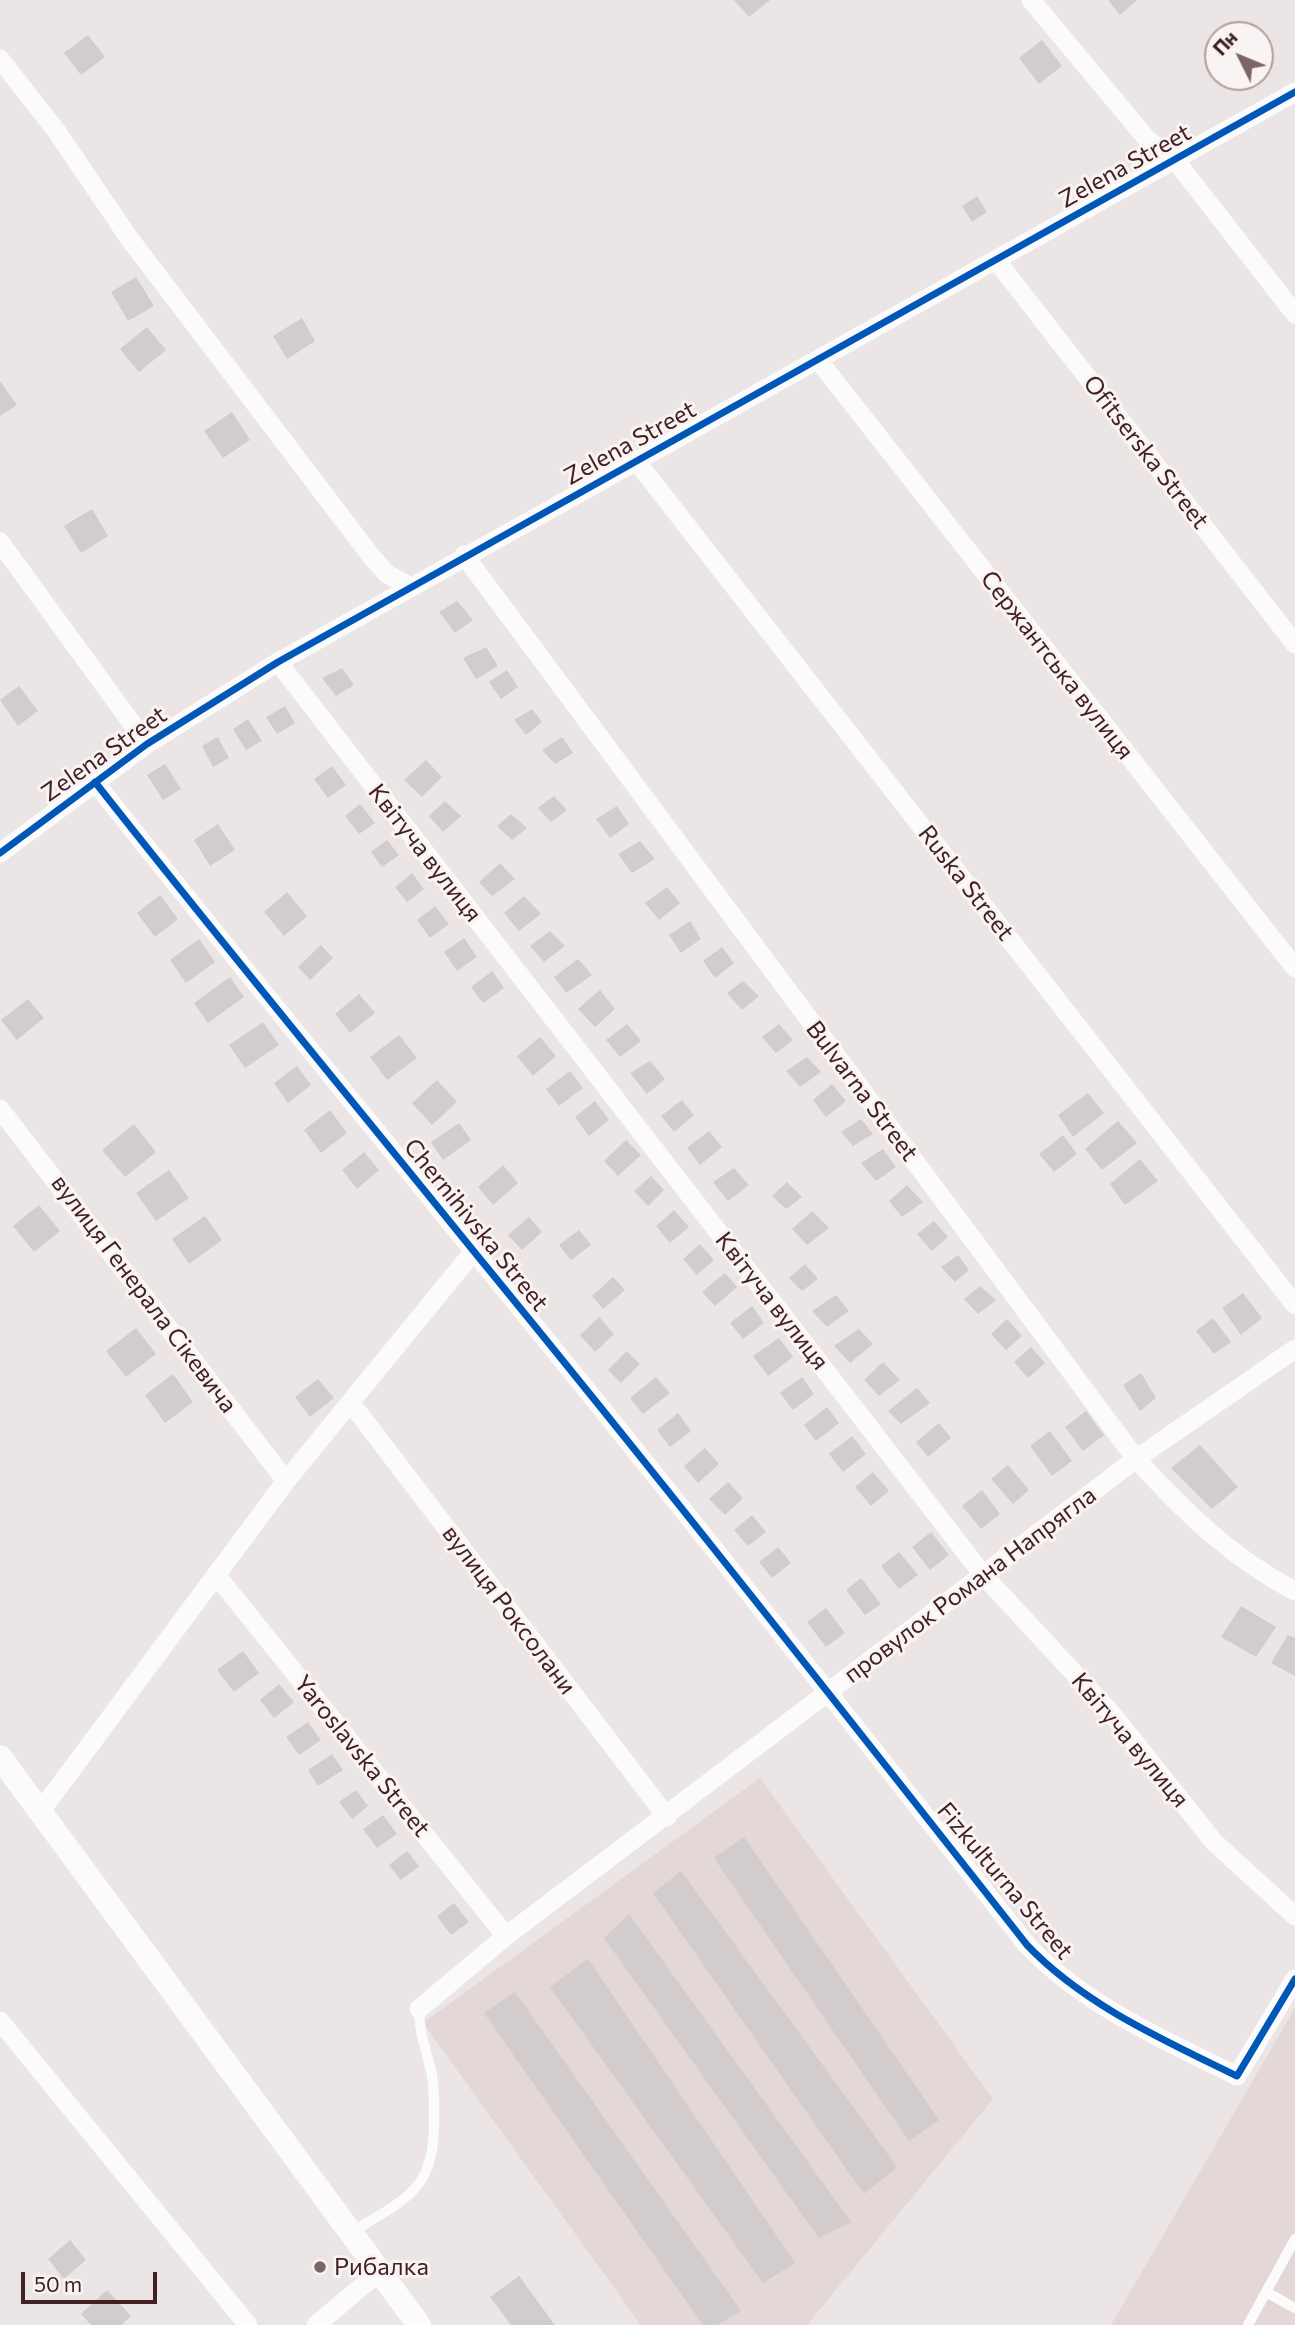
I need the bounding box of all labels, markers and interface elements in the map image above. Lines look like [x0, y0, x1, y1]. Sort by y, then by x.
north arrow [1204, 21, 1274, 91]
text: Пн [1208, 26, 1242, 60]
street label: Zelena Street [1054, 118, 1196, 214]
street label: Ofitserska Street [1077, 370, 1215, 534]
street label: Zelena Street [559, 395, 701, 491]
street label: Сержантська вулиця [974, 565, 1140, 765]
street label: Zelena Street [36, 700, 172, 808]
street label: Квітуча вулиця [362, 778, 488, 928]
street label: Ruska Street [912, 820, 1020, 946]
street label: Bulvarna Street [800, 1015, 924, 1167]
street label: Chernihivska Street [398, 1133, 554, 1317]
street label: вулиця Генерала Сікевича [45, 1169, 243, 1419]
street label: Квітуча вулиця [709, 1226, 835, 1376]
street label: провулок Романа Напрягла [838, 1481, 1102, 1689]
street label: вулиця Роксолани [436, 1520, 582, 1700]
street label: Квітуча вулиця [1065, 1667, 1195, 1813]
street label: Yaroslavska Street [288, 1669, 436, 1843]
street label: Fizkulturna Street [931, 1797, 1079, 1965]
place label: Рибалка [334, 2253, 429, 2281]
scale bar [24, 2258, 161, 2302]
marker: Рибалка [312, 2259, 328, 2275]
text: 50 m [34, 2271, 82, 2296]

